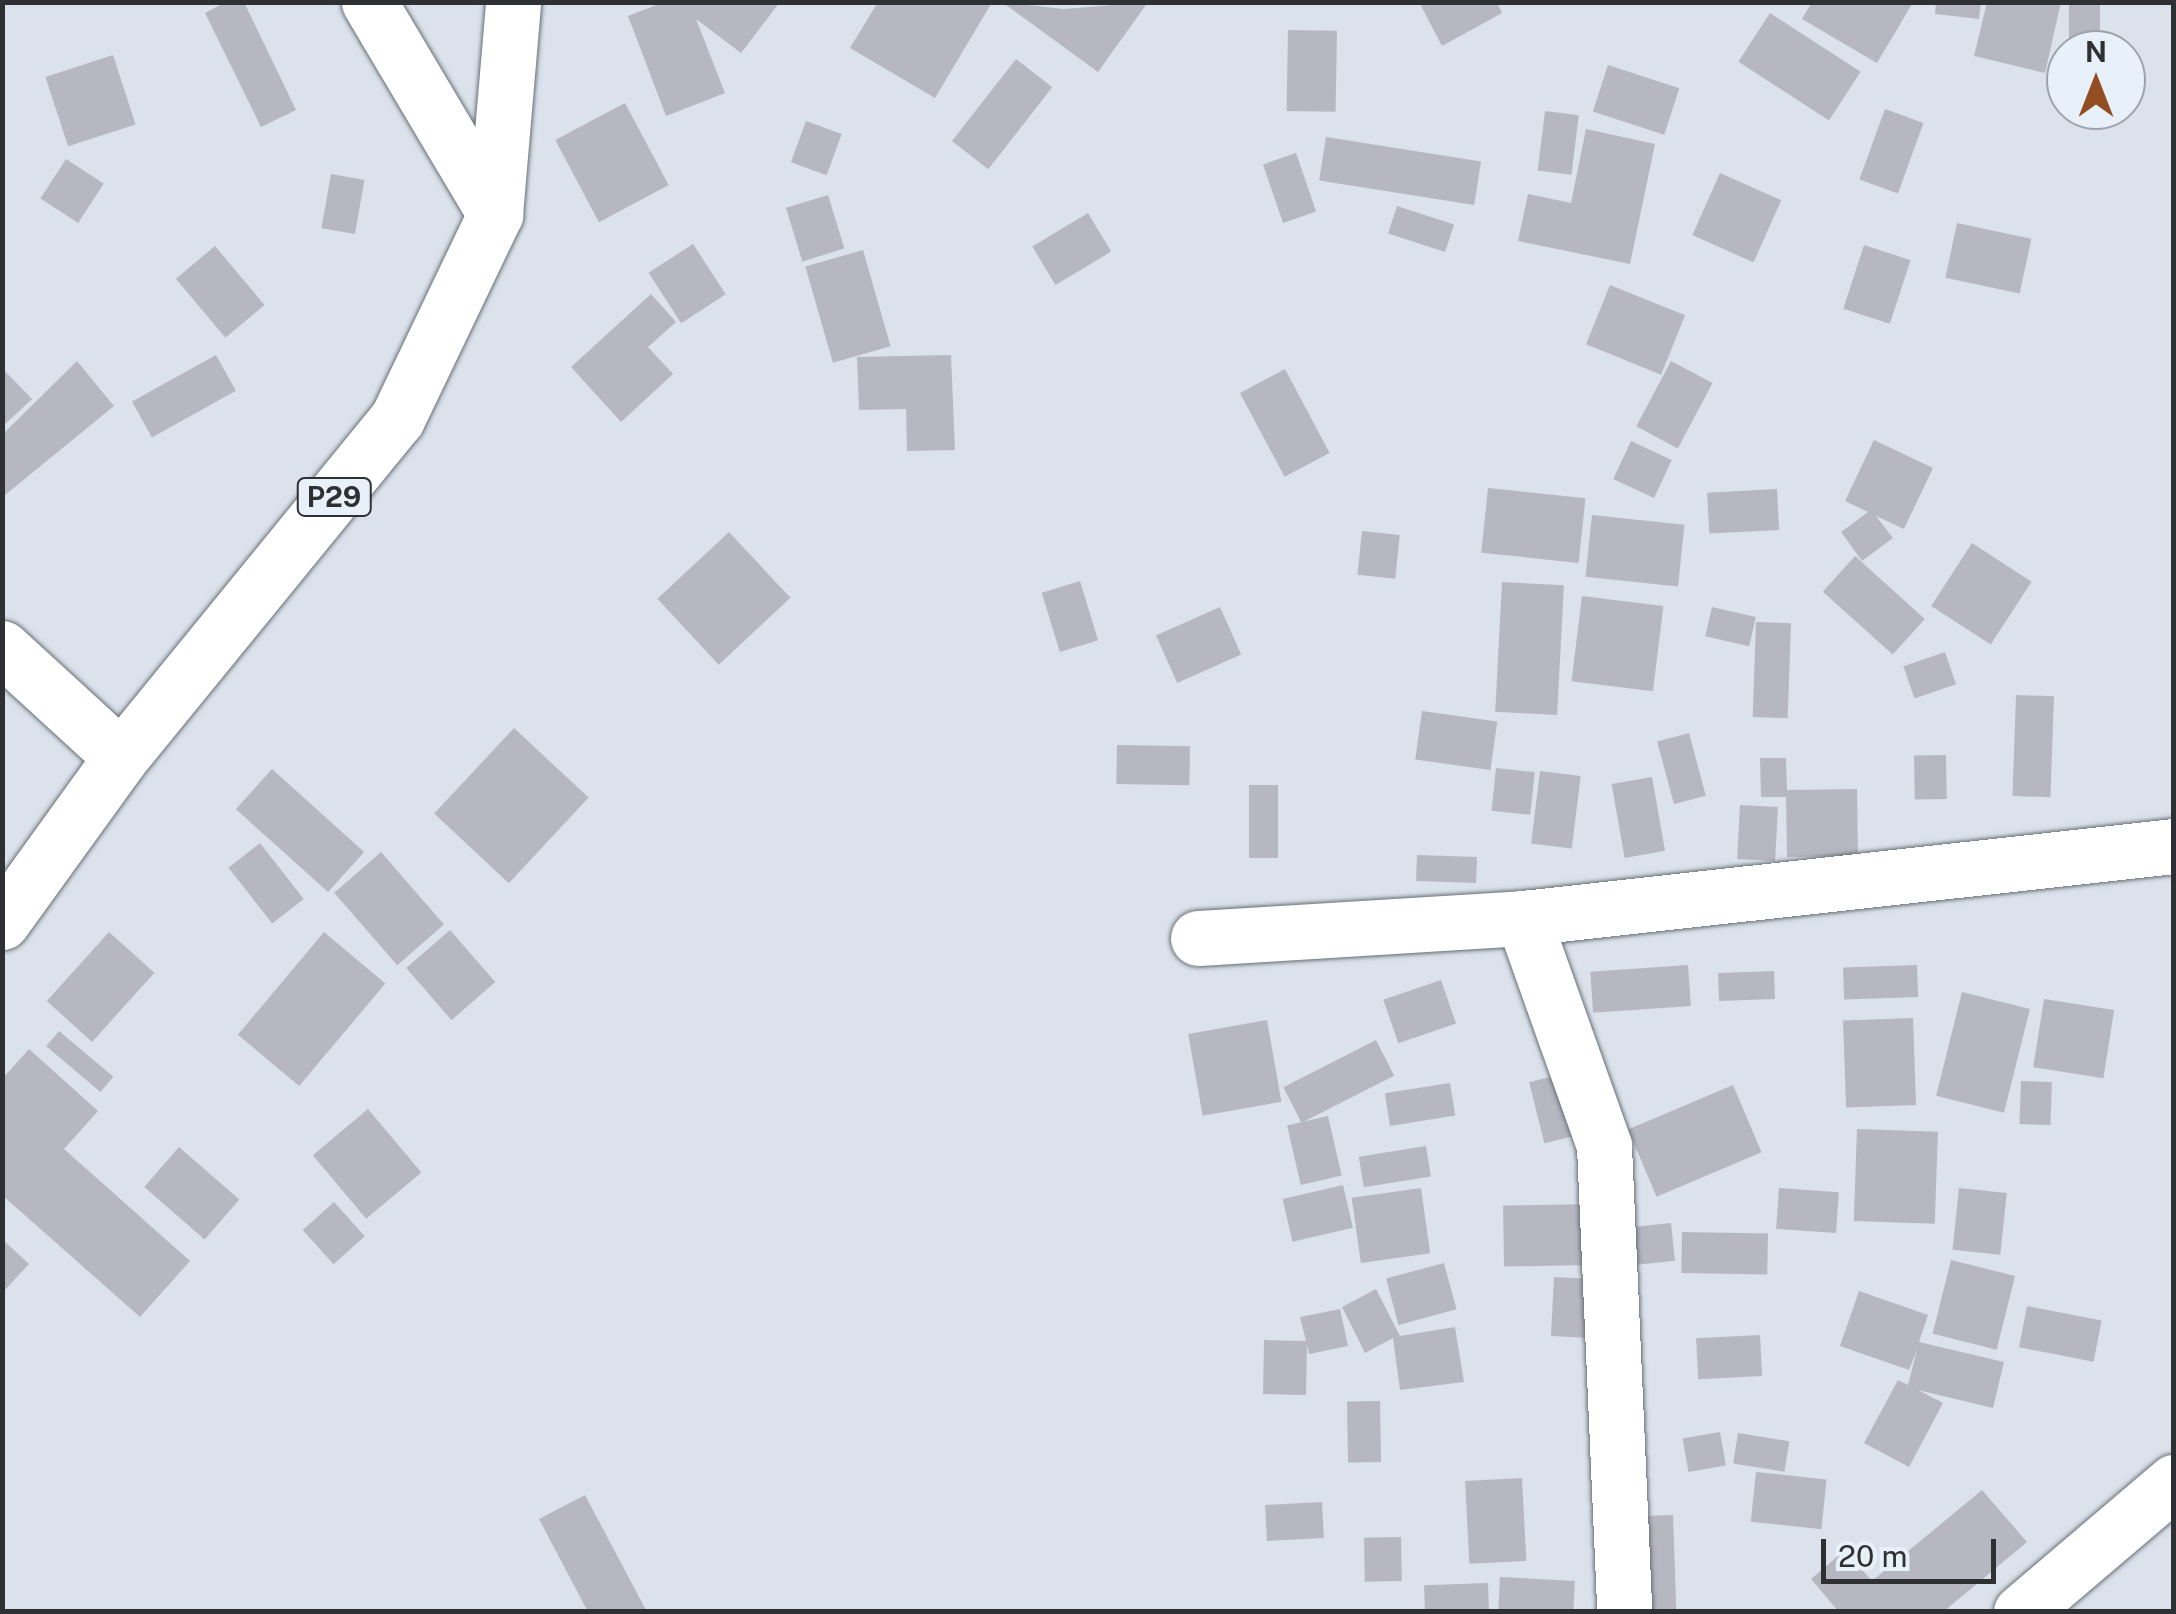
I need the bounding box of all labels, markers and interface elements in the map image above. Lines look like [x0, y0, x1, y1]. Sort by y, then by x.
north arrow [2046, 30, 2146, 130]
text: N [2085, 35, 2107, 68]
road number: P29 [296, 474, 372, 520]
scale bar [1826, 1519, 2001, 1581]
text: 20 m [1838, 1538, 1907, 1574]

